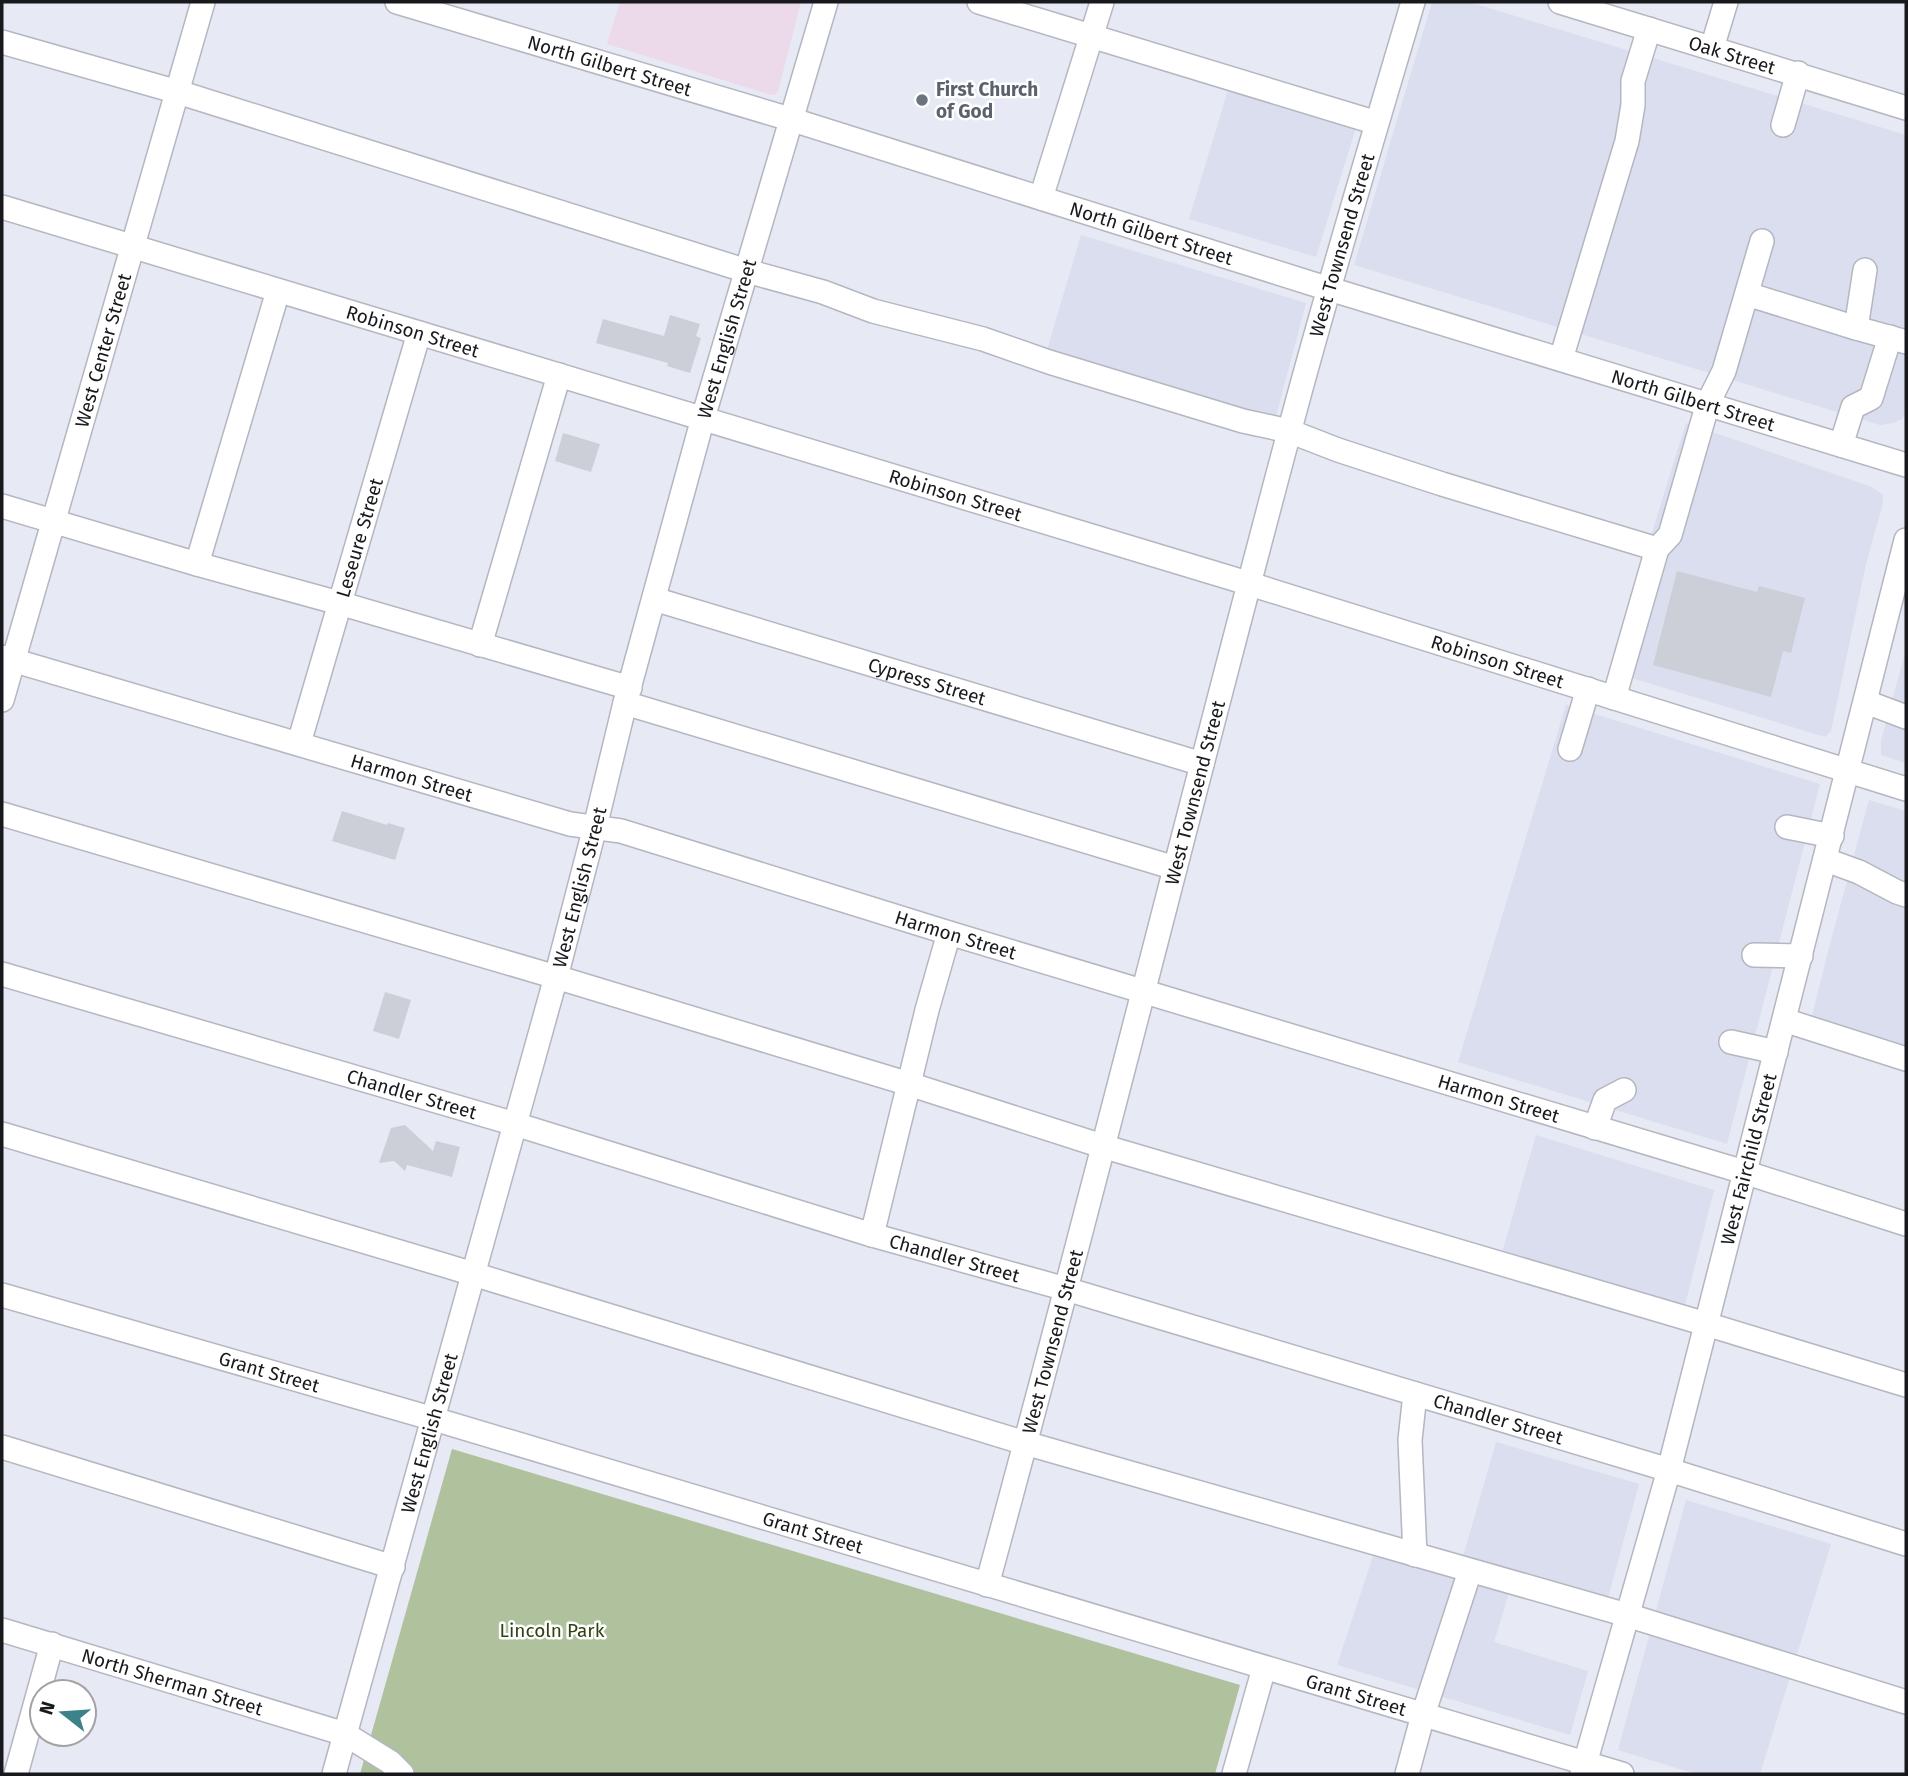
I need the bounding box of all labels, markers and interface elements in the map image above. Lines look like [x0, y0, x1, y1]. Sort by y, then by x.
street label: North Gilbert Street [525, 31, 694, 101]
street label: Oak Street [1686, 31, 1778, 79]
place label: First Church of God [936, 78, 1038, 123]
marker: First Church of God [914, 92, 930, 108]
street label: West Townsend Street [1305, 151, 1379, 340]
street label: North Gilbert Street [1067, 197, 1236, 270]
street label: West English Street [692, 256, 761, 421]
street label: West Center Street [70, 270, 136, 430]
street label: Robinson Street [343, 301, 482, 362]
street label: North Gilbert Street [1608, 365, 1778, 436]
street label: Robinson Street [886, 464, 1025, 526]
street label: Leseure Street [331, 475, 388, 600]
street label: Robinson Street [1428, 630, 1567, 693]
street label: Cypress Street [865, 653, 988, 710]
street label: West Townsend Street [1160, 698, 1230, 888]
street label: Harmon Street [348, 749, 475, 807]
street label: West English Street [548, 805, 611, 970]
street label: Harmon Street [892, 906, 1019, 965]
street label: Chandler Street [344, 1064, 479, 1124]
street label: Harmon Street [1435, 1070, 1562, 1128]
street label: West Fairchild Street [1716, 1071, 1782, 1248]
street label: Chandler Street [887, 1229, 1022, 1288]
street label: West Townsend Street [1017, 1247, 1088, 1436]
street label: Grant Street [216, 1347, 322, 1398]
street label: West English Street [396, 1350, 463, 1516]
street label: Chandler Street [1430, 1389, 1566, 1450]
street label: Grant Street [760, 1507, 866, 1559]
park label: Lincoln Park [500, 1619, 605, 1642]
street label: North Sherman Street [79, 1644, 266, 1720]
street label: Grant Street [1303, 1669, 1409, 1721]
north arrow [28, 1678, 98, 1748]
text: N [34, 1699, 60, 1718]

